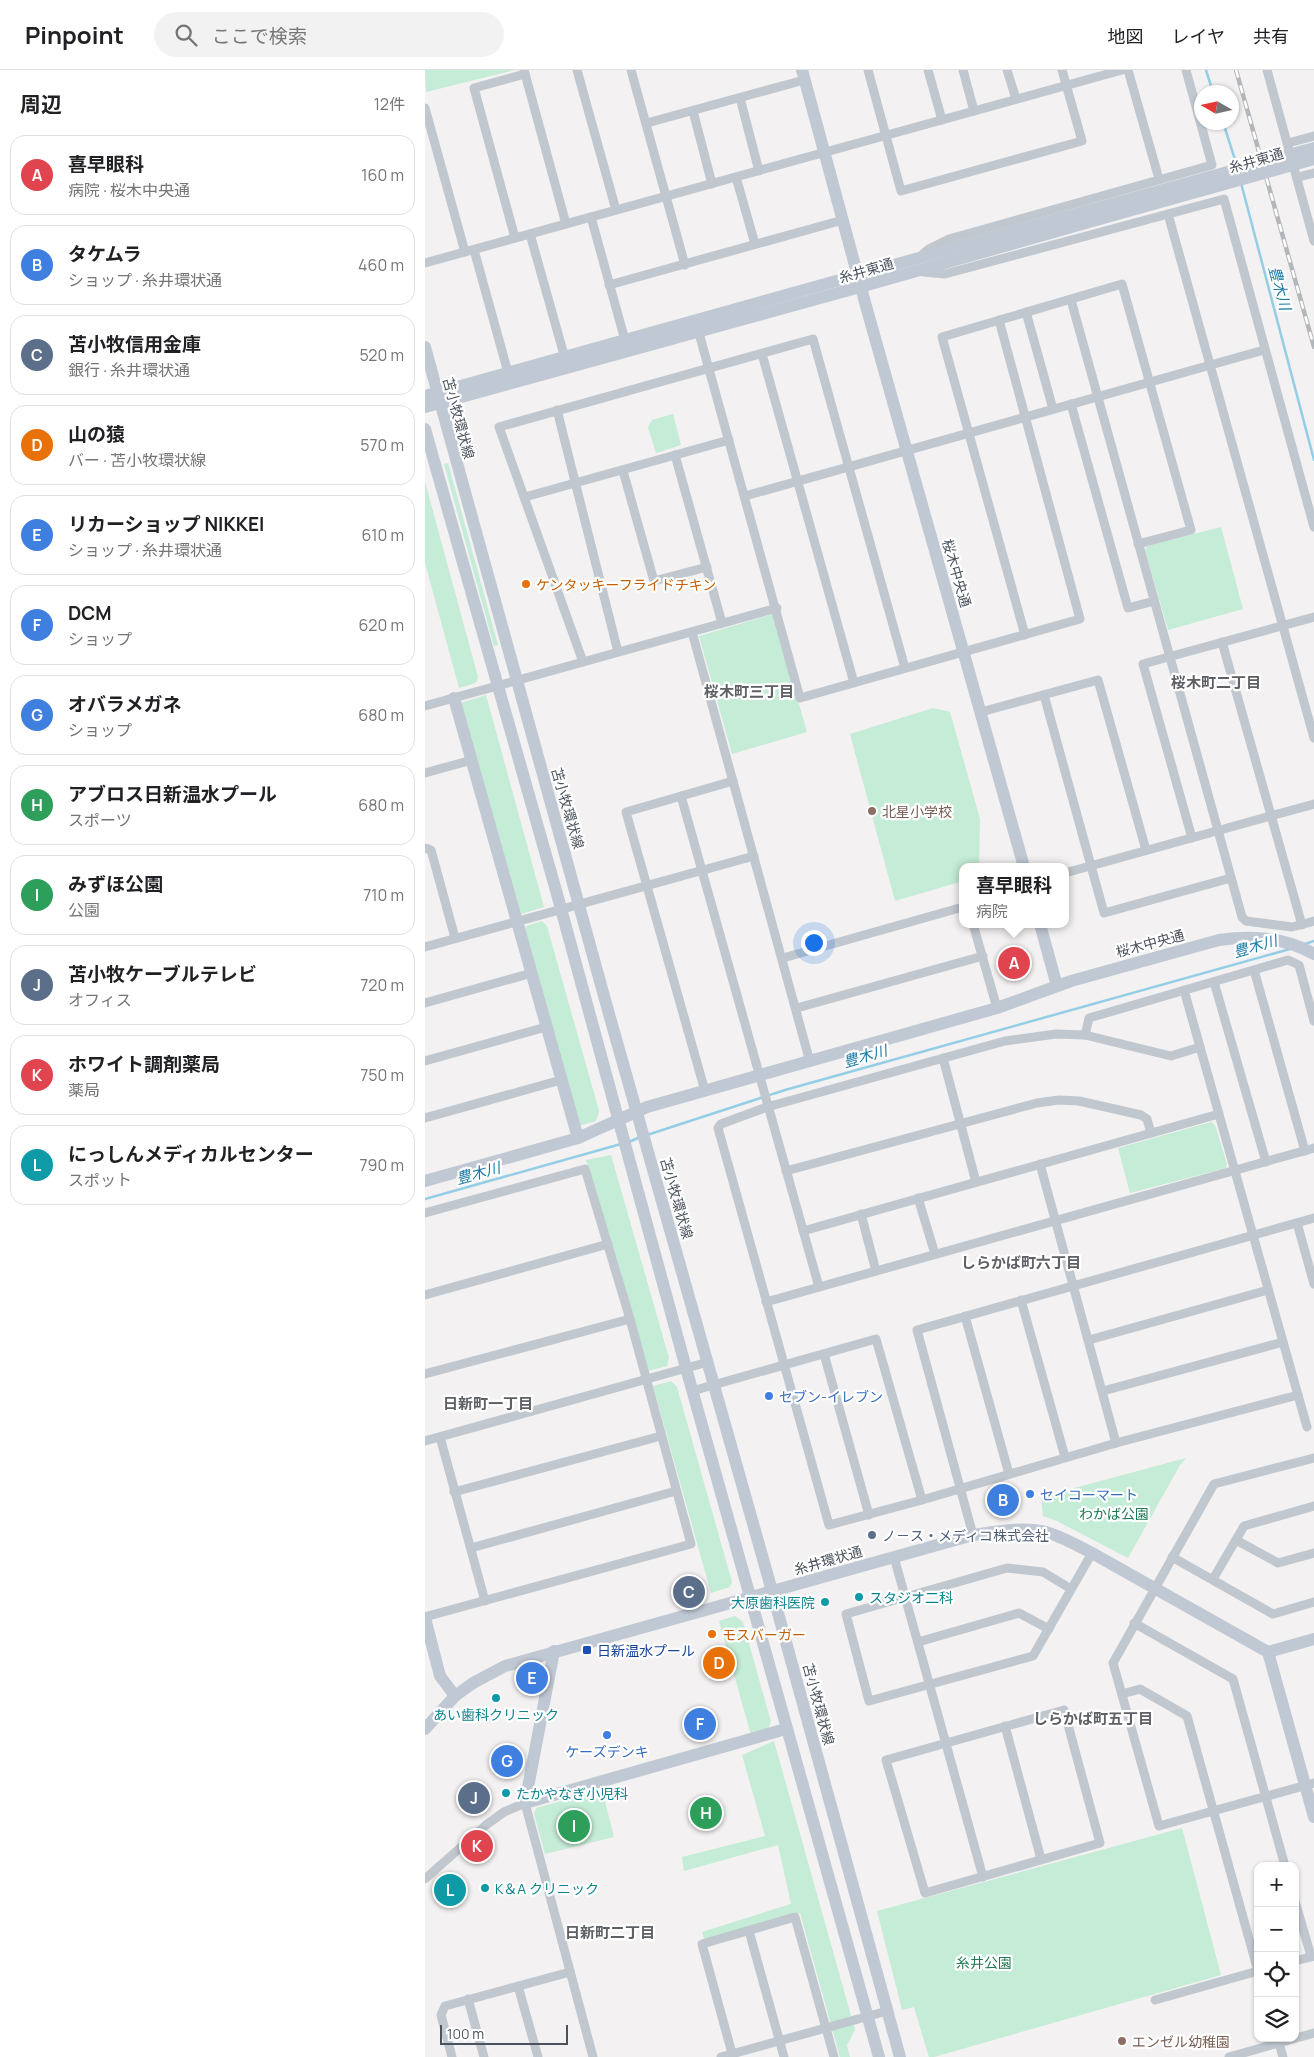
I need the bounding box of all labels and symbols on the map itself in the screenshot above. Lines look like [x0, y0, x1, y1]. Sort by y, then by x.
north arrow [1194, 85, 1239, 130]
street label: 糸井東通 [1226, 143, 1286, 177]
street label: 糸井東通 [836, 253, 896, 287]
water label: 豊木川 [1264, 264, 1296, 314]
street label: 苫小牧環状線 [439, 375, 479, 461]
street label: 桜木中央通 [938, 537, 976, 609]
place label: ケンタッキーフライドチキン [536, 575, 716, 594]
marker: ケンタッキーフライドチキン [520, 578, 532, 590]
district label: 桜木町二丁目 [1171, 672, 1261, 693]
district label: 桜木町三丁目 [704, 681, 794, 702]
street label: 苫小牧環状線 [547, 765, 589, 851]
place label: 北星小学校 [882, 802, 952, 821]
marker: 北星小学校 [866, 805, 878, 817]
street label: 桜木中央通 [1114, 925, 1186, 961]
water label: 豊木川 [1230, 929, 1281, 962]
your location [801, 930, 827, 956]
pin: A [998, 944, 1030, 982]
water label: 豊木川 [840, 1039, 891, 1072]
street label: 苫小牧環状線 [656, 1155, 698, 1241]
water label: 豊木川 [454, 1157, 504, 1189]
district label: しらかば町六丁目 [961, 1252, 1081, 1273]
place label: セブン-イレブン [779, 1387, 883, 1406]
marker: セブン-イレブン [763, 1390, 775, 1402]
district label: 日新町一丁目 [443, 1393, 533, 1414]
pin: B [987, 1481, 1019, 1519]
place label: セイコーマート [1040, 1485, 1138, 1504]
marker: セイコーマート [1024, 1488, 1036, 1500]
park label: わかば公園 [1079, 1504, 1149, 1523]
place label: ノ－ス・メディコ株式会社 [882, 1526, 1049, 1545]
marker: ノ－ス・メディコ株式会社 [866, 1529, 878, 1541]
street label: 糸井環状通 [792, 1541, 864, 1579]
pin: C [673, 1573, 705, 1611]
place label: スタジオ二科 [869, 1588, 953, 1607]
marker: スタジオ二科 [853, 1591, 865, 1603]
place label: 大原歯科医院 [731, 1593, 815, 1612]
marker: 大原歯科医院 [819, 1596, 831, 1608]
place label: モスバーガー [722, 1625, 806, 1644]
marker: モスバーガー [706, 1628, 718, 1640]
place label: 日新温水プール [597, 1641, 695, 1660]
marker: 日新温水プール [581, 1644, 593, 1656]
pin: D [703, 1644, 735, 1682]
pin: E [516, 1659, 548, 1697]
street label: 苫小牧環状線 [799, 1661, 839, 1747]
marker: あい歯科クリニック [490, 1692, 502, 1704]
place label: あい歯科クリニック [433, 1705, 559, 1724]
pin: F [684, 1705, 716, 1743]
district label: しらかば町五丁目 [1033, 1708, 1153, 1729]
marker: ケーズデンキ [601, 1729, 613, 1741]
pin: G [491, 1742, 523, 1780]
place label: ケーズデンキ [565, 1742, 649, 1761]
pin: J [458, 1779, 490, 1817]
place label: たかやなぎ小児科 [516, 1784, 628, 1803]
marker: たかやなぎ小児科 [500, 1787, 512, 1799]
pin: H [690, 1794, 722, 1832]
pin: I [558, 1807, 590, 1845]
pin: K [461, 1827, 493, 1865]
pin: L [434, 1871, 466, 1909]
place label: K＆A クリニック [495, 1879, 599, 1898]
marker: K＆A クリニック [479, 1882, 491, 1894]
district label: 日新町二丁目 [565, 1922, 655, 1943]
park label: 糸井公園 [956, 1953, 1012, 1972]
scale bar [440, 2022, 567, 2045]
place label: エンゼル幼稚園 [1132, 2032, 1230, 2051]
marker: エンゼル幼稚園 [1116, 2035, 1128, 2047]

